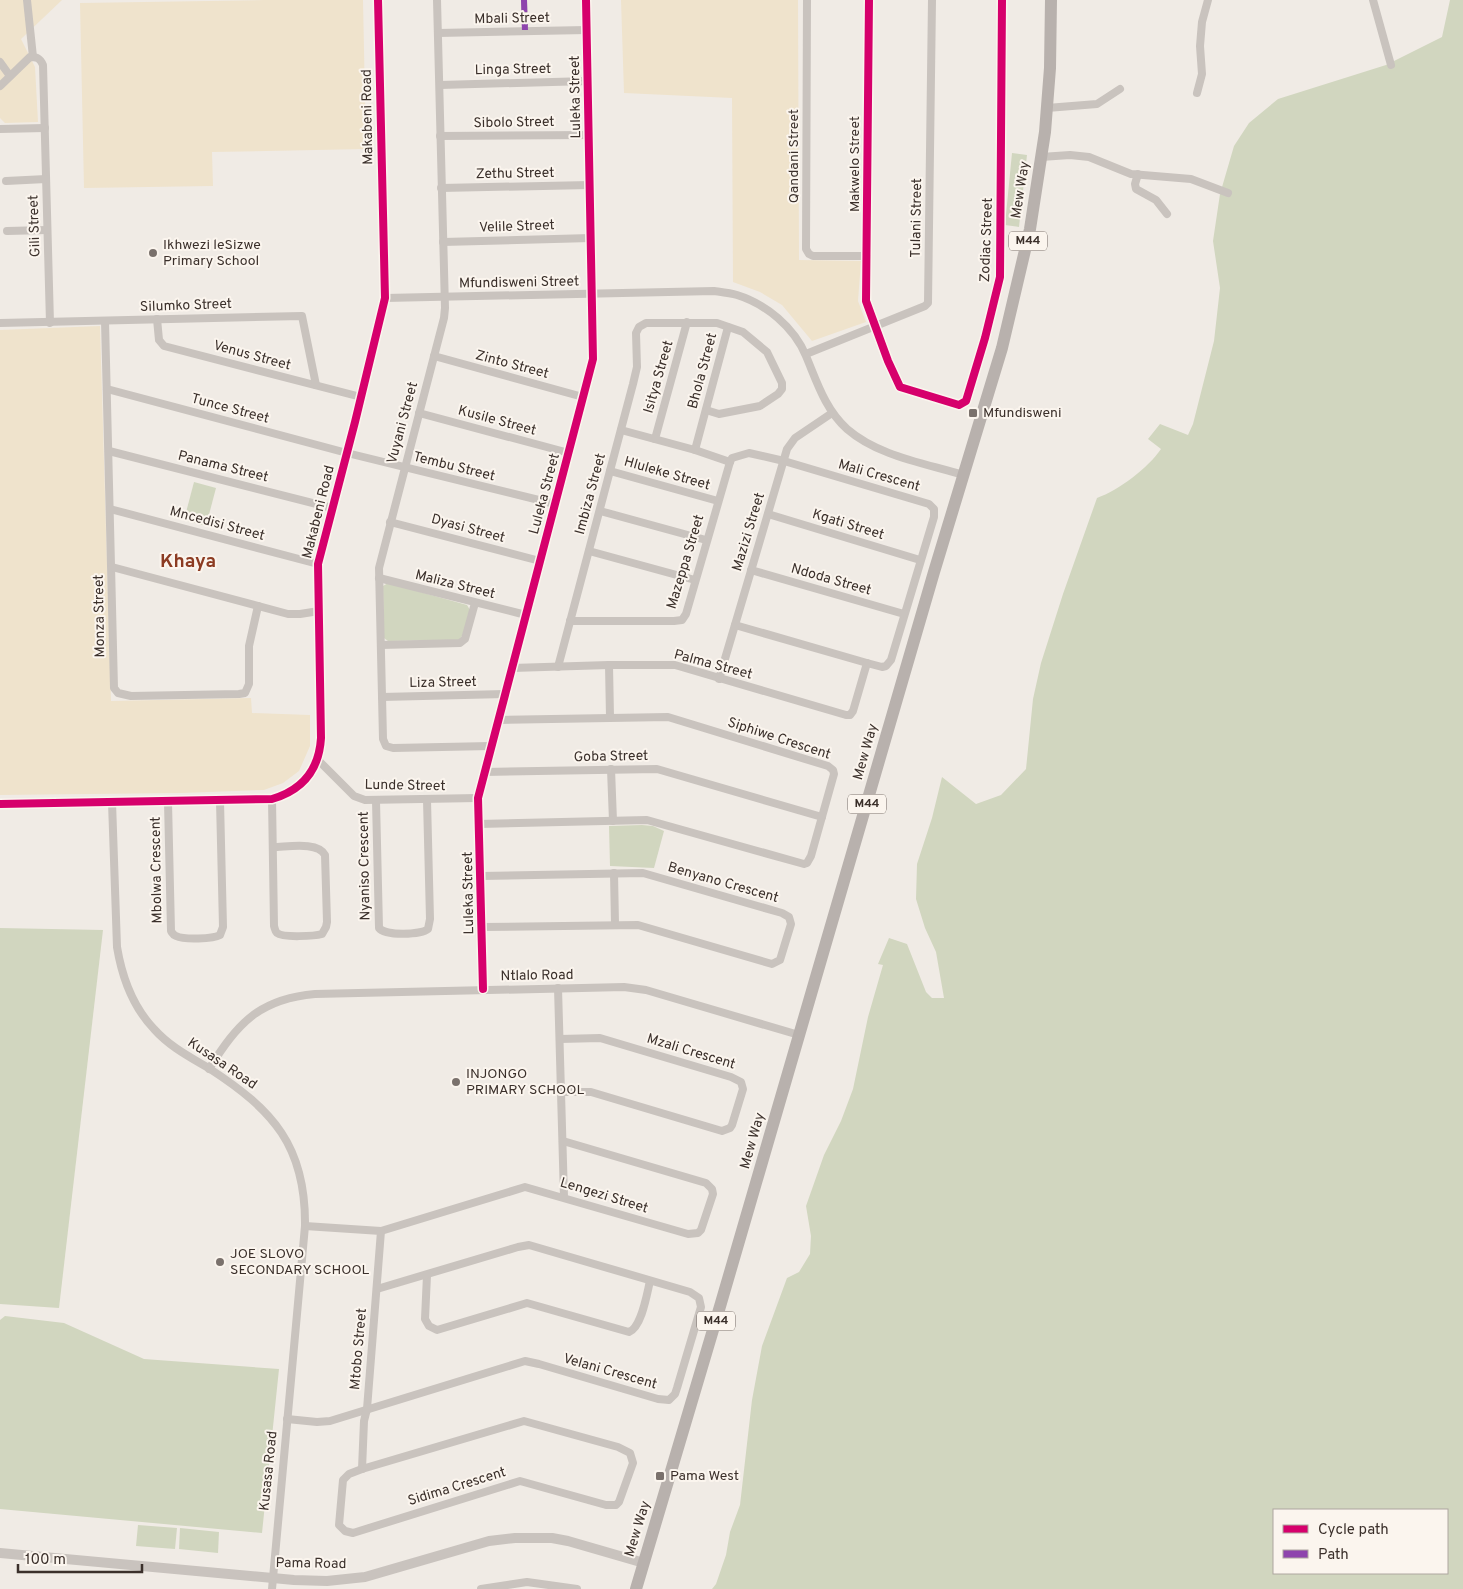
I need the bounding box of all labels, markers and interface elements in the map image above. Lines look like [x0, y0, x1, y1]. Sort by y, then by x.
street label: Mbali Street [474, 10, 550, 28]
street label: Luleka Street [567, 55, 585, 139]
street label: Linga Street [475, 61, 551, 79]
street label: Makabeni Road [359, 69, 377, 165]
street label: Qandani Street [786, 109, 803, 203]
street label: Sibolo Street [473, 114, 555, 132]
street label: Makwelo Street [847, 116, 864, 212]
street label: Mew Way [1008, 160, 1034, 220]
street label: Zethu Street [475, 165, 555, 183]
street label: Tulani Street [908, 178, 926, 258]
street label: Gili Street [25, 195, 45, 257]
street label: Zodiac Street [977, 197, 997, 283]
street label: Velile Street [479, 217, 555, 237]
road number: M44 [1009, 232, 1047, 250]
place label: Ikhwezi leSizwe Primary School [163, 237, 261, 270]
marker: Ikhwezi leSizwe Primary School [147, 247, 159, 259]
street label: Mfundisweni Street [459, 273, 579, 293]
street label: Silumko Street [140, 296, 232, 316]
street label: Bhola Street [685, 331, 721, 411]
street label: Venus Street [211, 337, 293, 375]
street label: Isitya Street [640, 339, 678, 415]
street label: Zinto Street [474, 347, 550, 383]
street label: Vuyani Street [384, 380, 422, 466]
street label: Tunce Street [189, 390, 271, 428]
street label: Kusile Street [456, 402, 538, 440]
place label: Mfundisweni [983, 405, 1062, 422]
marker: Mfundisweni [967, 407, 979, 419]
street label: Panama Street [176, 448, 270, 486]
street label: Tembu Street [411, 449, 497, 485]
street label: Imbiza Street [572, 451, 610, 537]
street label: Luleka Street [526, 452, 564, 536]
street label: Hluleke Street [622, 454, 712, 494]
street label: Mali Crescent [836, 456, 922, 496]
street label: Makabeni Road [299, 464, 339, 560]
street label: Mazizi Street [729, 491, 769, 573]
street label: Mncedisi Street [168, 503, 266, 545]
street label: Kgati Street [810, 506, 886, 544]
street label: Dyasi Street [429, 511, 507, 547]
street label: Mazeppa Street [664, 513, 708, 611]
district label: Khaya [160, 550, 216, 574]
street label: Ndoda Street [789, 560, 873, 600]
street label: Maliza Street [413, 567, 497, 603]
street label: Monza Street [91, 574, 109, 658]
street label: Palma Street [672, 646, 754, 684]
street label: Liza Street [409, 674, 477, 692]
street label: Siphiwe Crescent [725, 714, 833, 764]
street label: Mew Way [850, 722, 882, 782]
street label: Goba Street [573, 748, 649, 766]
street label: Lunde Street [364, 777, 446, 795]
road number: M44 [848, 794, 886, 814]
street label: Nyaniso Crescent [356, 811, 374, 921]
street label: Mbolwa Crescent [148, 816, 166, 924]
street label: Luleka Street [460, 851, 478, 935]
street label: Benyano Crescent [666, 859, 780, 907]
street label: Ntlalo Road [500, 967, 574, 985]
street label: Mzali Crescent [645, 1030, 737, 1074]
street label: Kusasa Road [184, 1034, 260, 1094]
place label: INJONGO PRIMARY SCHOOL [466, 1066, 584, 1099]
marker: INJONGO PRIMARY SCHOOL [450, 1076, 462, 1088]
street label: Mew Way [737, 1111, 769, 1171]
street label: Lengezi Street [558, 1175, 650, 1217]
place label: JOE SLOVO SECONDARY SCHOOL [230, 1246, 370, 1279]
marker: JOE SLOVO SECONDARY SCHOOL [214, 1256, 226, 1268]
street label: Mtobo Street [347, 1307, 371, 1391]
road number: M44 [697, 1312, 735, 1330]
street label: Velani Crescent [561, 1350, 659, 1394]
street label: Kusasa Road [256, 1430, 282, 1512]
street label: Sidima Crescent [406, 1464, 508, 1510]
place label: Pama West [670, 1468, 739, 1485]
marker: Pama West [654, 1470, 666, 1482]
street label: Mew Way [621, 1499, 655, 1559]
legend [1273, 1509, 1448, 1574]
text: Cycle path [1318, 1521, 1389, 1540]
scale bar [18, 1542, 141, 1574]
text: Path [1318, 1546, 1349, 1565]
text: 100 m [25, 1551, 66, 1570]
street label: Pama Road [275, 1555, 347, 1573]

